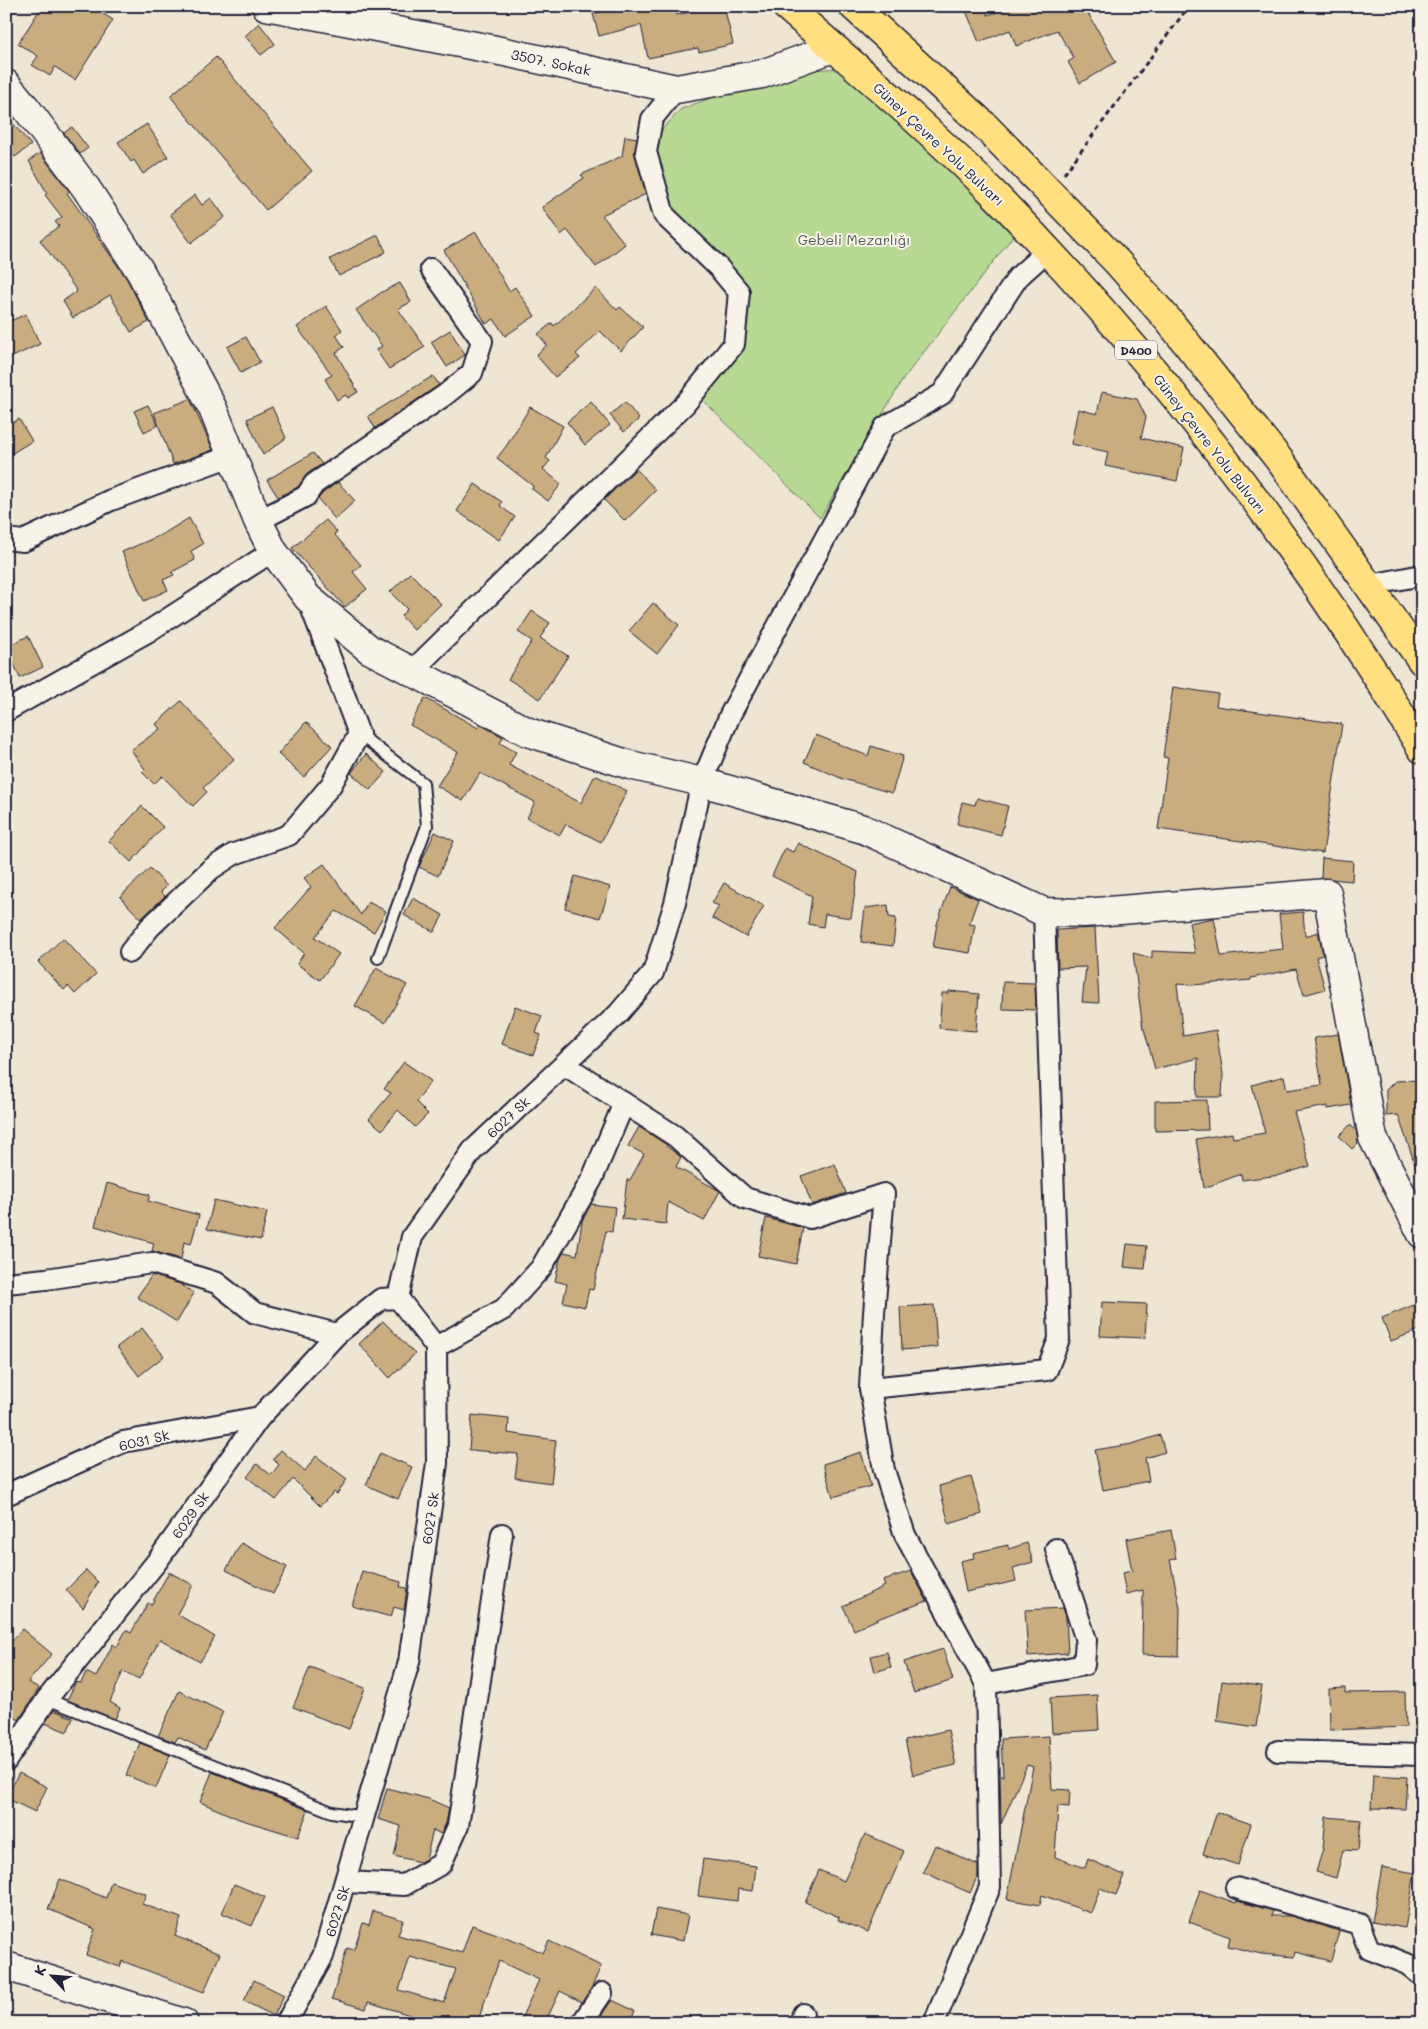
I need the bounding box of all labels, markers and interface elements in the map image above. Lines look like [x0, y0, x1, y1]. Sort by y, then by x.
street label: 3507. Sokak [509, 44, 593, 80]
street label: Güney Çevre Yolu Bulvarı [869, 78, 1009, 210]
park label: Gebeli Mezarlığı [798, 230, 910, 249]
road number: D400 [1115, 340, 1157, 360]
street label: Güney Çevre Yolu Bulvarı [1149, 370, 1271, 518]
street label: 6027 Sk [482, 1092, 534, 1142]
street label: 6031 Sk [117, 1425, 171, 1455]
street label: 6029 Sk [167, 1488, 213, 1542]
street label: 6027 Sk [417, 1491, 443, 1545]
street label: 6027 Sk [320, 1883, 354, 1939]
north arrow [28, 1952, 78, 2002]
text: K [29, 1962, 50, 1978]

